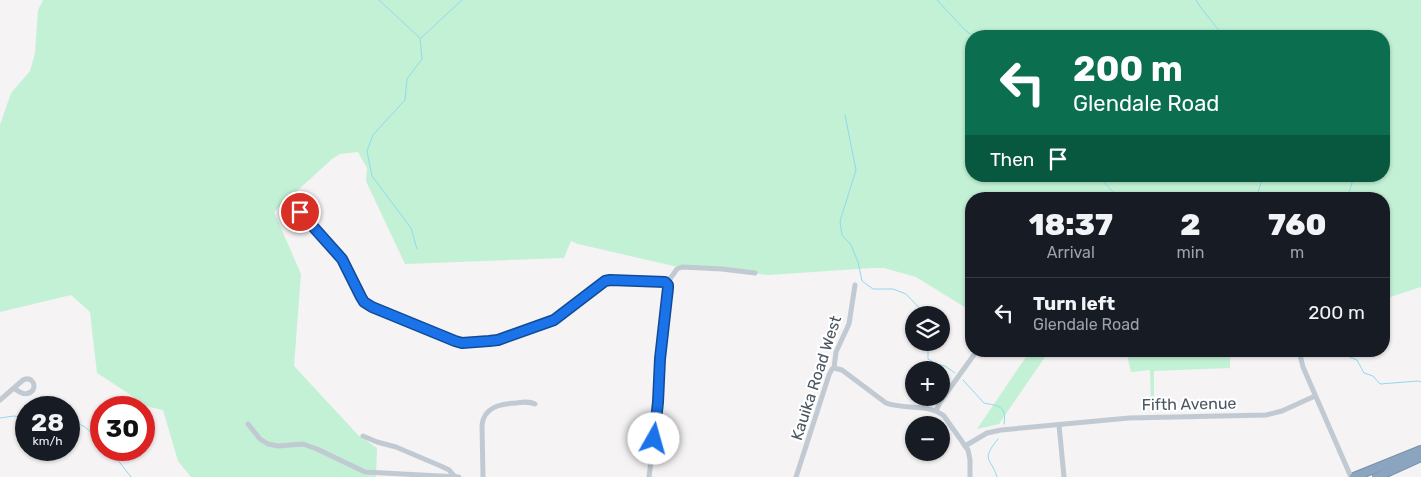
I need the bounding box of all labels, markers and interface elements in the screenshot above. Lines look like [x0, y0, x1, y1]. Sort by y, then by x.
text: 200 m [1073, 48, 1183, 90]
icon: left [990, 50, 1055, 115]
text: Glendale Road [1073, 90, 1219, 117]
icon: arrive [1044, 145, 1072, 173]
text: Then [990, 148, 1034, 171]
pin [279, 191, 321, 233]
icon: arrive [286, 198, 314, 226]
text: 18:37 [1029, 207, 1113, 243]
text: 2 [1180, 207, 1201, 243]
text: 760 [1268, 207, 1326, 243]
text: Arrival [1047, 243, 1095, 262]
text: min [1177, 243, 1204, 262]
text: m [1290, 243, 1304, 262]
text: Turn left [1033, 292, 1115, 315]
icon: left [990, 299, 1018, 327]
text: 200 m [1308, 301, 1365, 324]
map controls [905, 306, 950, 461]
button: layers [905, 306, 950, 351]
street label: Kauika Road West [787, 313, 845, 443]
text: Glendale Road [1033, 315, 1139, 334]
button: + [905, 361, 950, 406]
street label: Fifth Avenue [1141, 394, 1237, 414]
speed limit sign: 30 [90, 396, 155, 461]
text: 28 [31, 408, 64, 437]
position arrow [627, 412, 679, 464]
button: − [905, 416, 950, 461]
text: km/h [33, 434, 62, 448]

